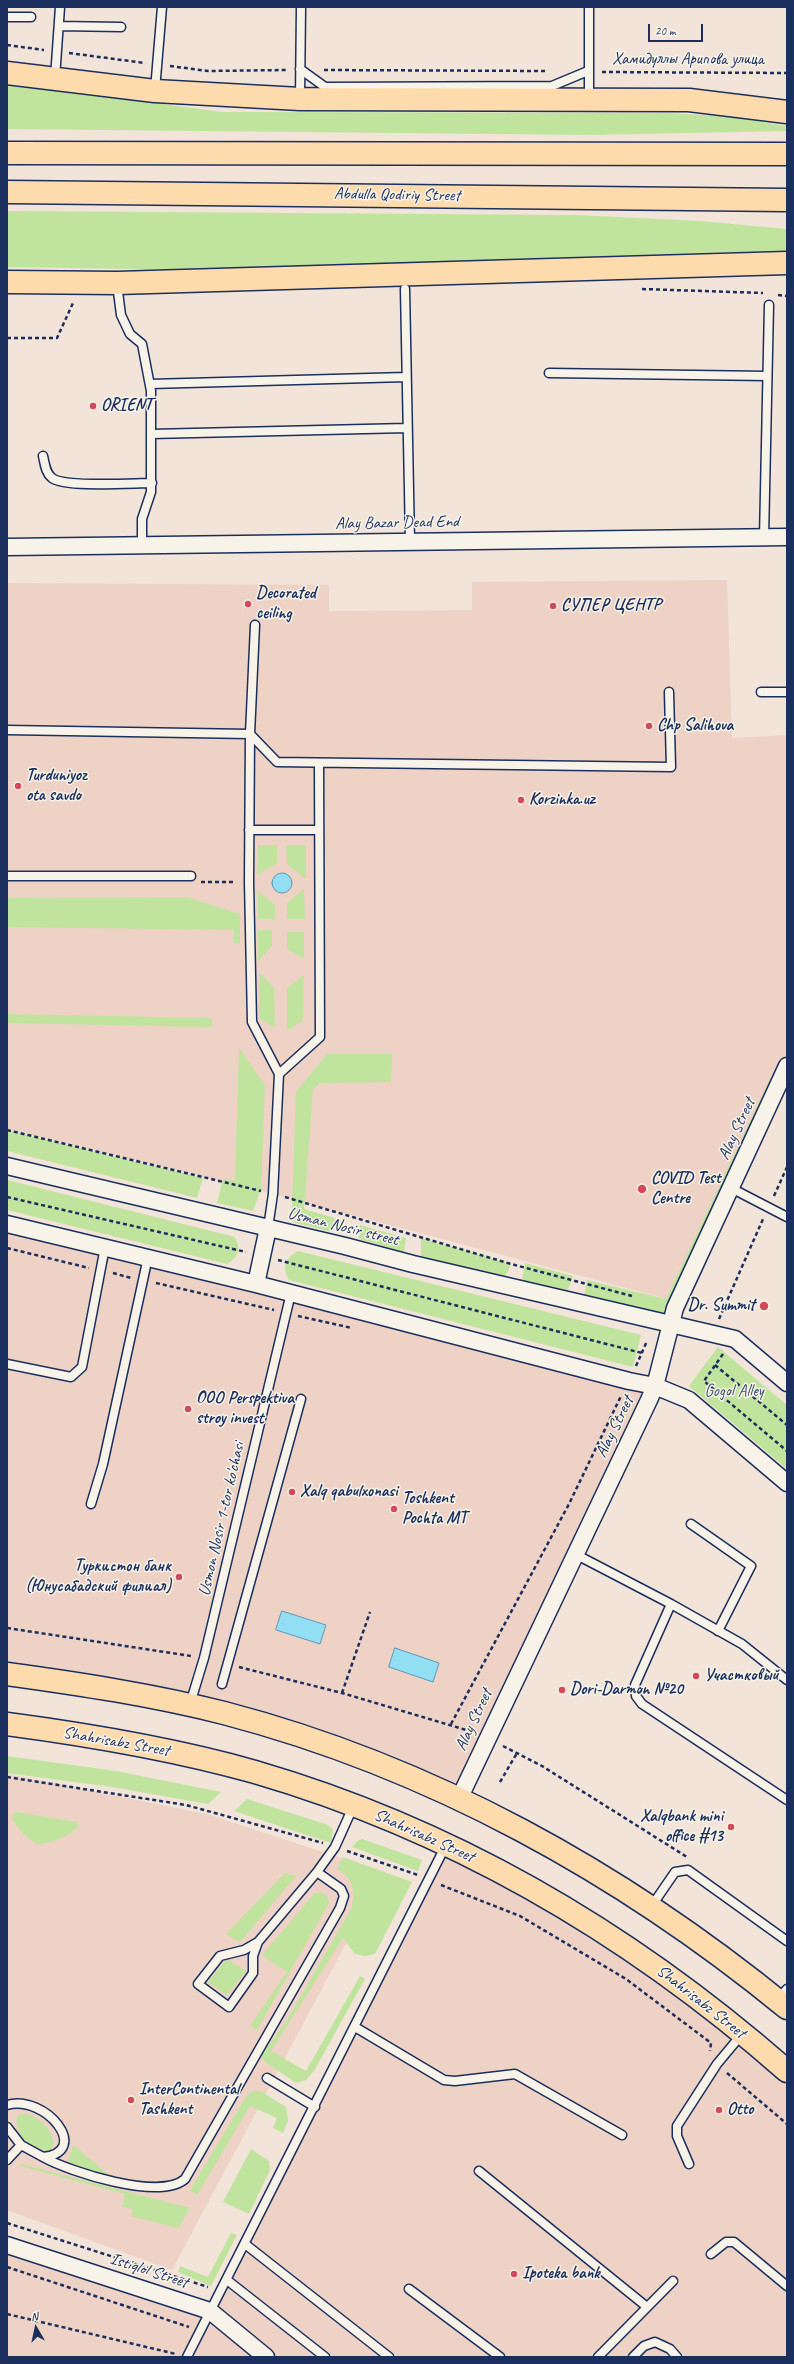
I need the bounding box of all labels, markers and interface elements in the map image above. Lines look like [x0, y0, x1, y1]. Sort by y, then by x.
scale bar [650, 16, 705, 42]
text: 20 m [655, 23, 675, 39]
street label: Хамидуллы Арипова улица [612, 50, 764, 70]
street label: Abdulla Qodiriy Street [334, 184, 460, 206]
place label: ORIENT [101, 396, 152, 416]
marker: ORIENT [88, 401, 98, 411]
street label: Alay Bazar Dead End [335, 512, 459, 534]
place label: Decorated ceiling [256, 584, 316, 624]
place label: СУПЕР ЦЕНТР [561, 596, 661, 616]
marker: Decorated ceiling [243, 599, 253, 609]
marker: СУПЕР ЦЕНТР [548, 601, 558, 611]
place label: Chp Salihova [657, 716, 733, 736]
marker: Chp Salihova [644, 721, 654, 731]
place label: Turduniyoz ota savdo [26, 766, 86, 806]
marker: Turduniyoz ota savdo [13, 781, 23, 791]
place label: Korzinka.uz [529, 790, 595, 810]
marker: Korzinka.uz [516, 795, 526, 805]
street label: Alay Street [714, 1095, 760, 1163]
place label: COVID Test Centre [651, 1169, 720, 1209]
marker: COVID Test Centre [636, 1183, 648, 1195]
street label: Usman Nosir street [286, 1203, 400, 1251]
place label: Dr. Summit [688, 1296, 755, 1316]
marker: Dr. Summit [758, 1300, 770, 1312]
park label: Gogol Alley [705, 1382, 763, 1402]
place label: ООО Perspektiva stroy invest [196, 1389, 294, 1429]
street label: Alay Street [591, 1393, 639, 1461]
marker: ООО Perspektiva stroy invest [183, 1404, 193, 1414]
street label: Usmon Nosir 1-tor ko'chasi [194, 1440, 250, 1598]
place label: Xalq qabulxonasi [300, 1482, 398, 1502]
marker: Xalq qabulxonasi [287, 1487, 297, 1497]
place label: Toshkent Pochta MT [402, 1489, 467, 1529]
marker: Toshkent Pochta MT [389, 1504, 399, 1514]
place label: Туркистон банк (Юнусабадский филиал) [25, 1557, 171, 1597]
marker: Туркистон банк (Юнусабадский филиал) [174, 1572, 184, 1582]
place label: Участковый [704, 1666, 779, 1686]
marker: Участковый [691, 1671, 701, 1681]
place label: Dori-Darmon №20 [570, 1680, 683, 1700]
marker: Dori-Darmon №20 [557, 1685, 567, 1695]
street label: Alay Street [451, 1686, 497, 1754]
street label: Shahrisabz Street [61, 1723, 171, 1761]
street label: Shahrisabz Street [371, 1805, 477, 1867]
place label: Xalqbank mini office #13 [640, 1807, 723, 1847]
marker: Xalqbank mini office #13 [726, 1822, 736, 1832]
street label: Shahrisabz Street [652, 1961, 750, 2043]
place label: InterContinental Tashkent [139, 2080, 239, 2120]
marker: InterContinental Tashkent [126, 2095, 136, 2105]
place label: Otto [727, 2100, 753, 2120]
marker: Otto [714, 2105, 724, 2115]
street label: Istiqlol Street [108, 2249, 190, 2293]
place label: Ipoteka bank [522, 2264, 600, 2284]
marker: Ipoteka bank [509, 2269, 519, 2279]
north arrow [16, 2308, 56, 2348]
text: N [30, 2309, 39, 2324]

